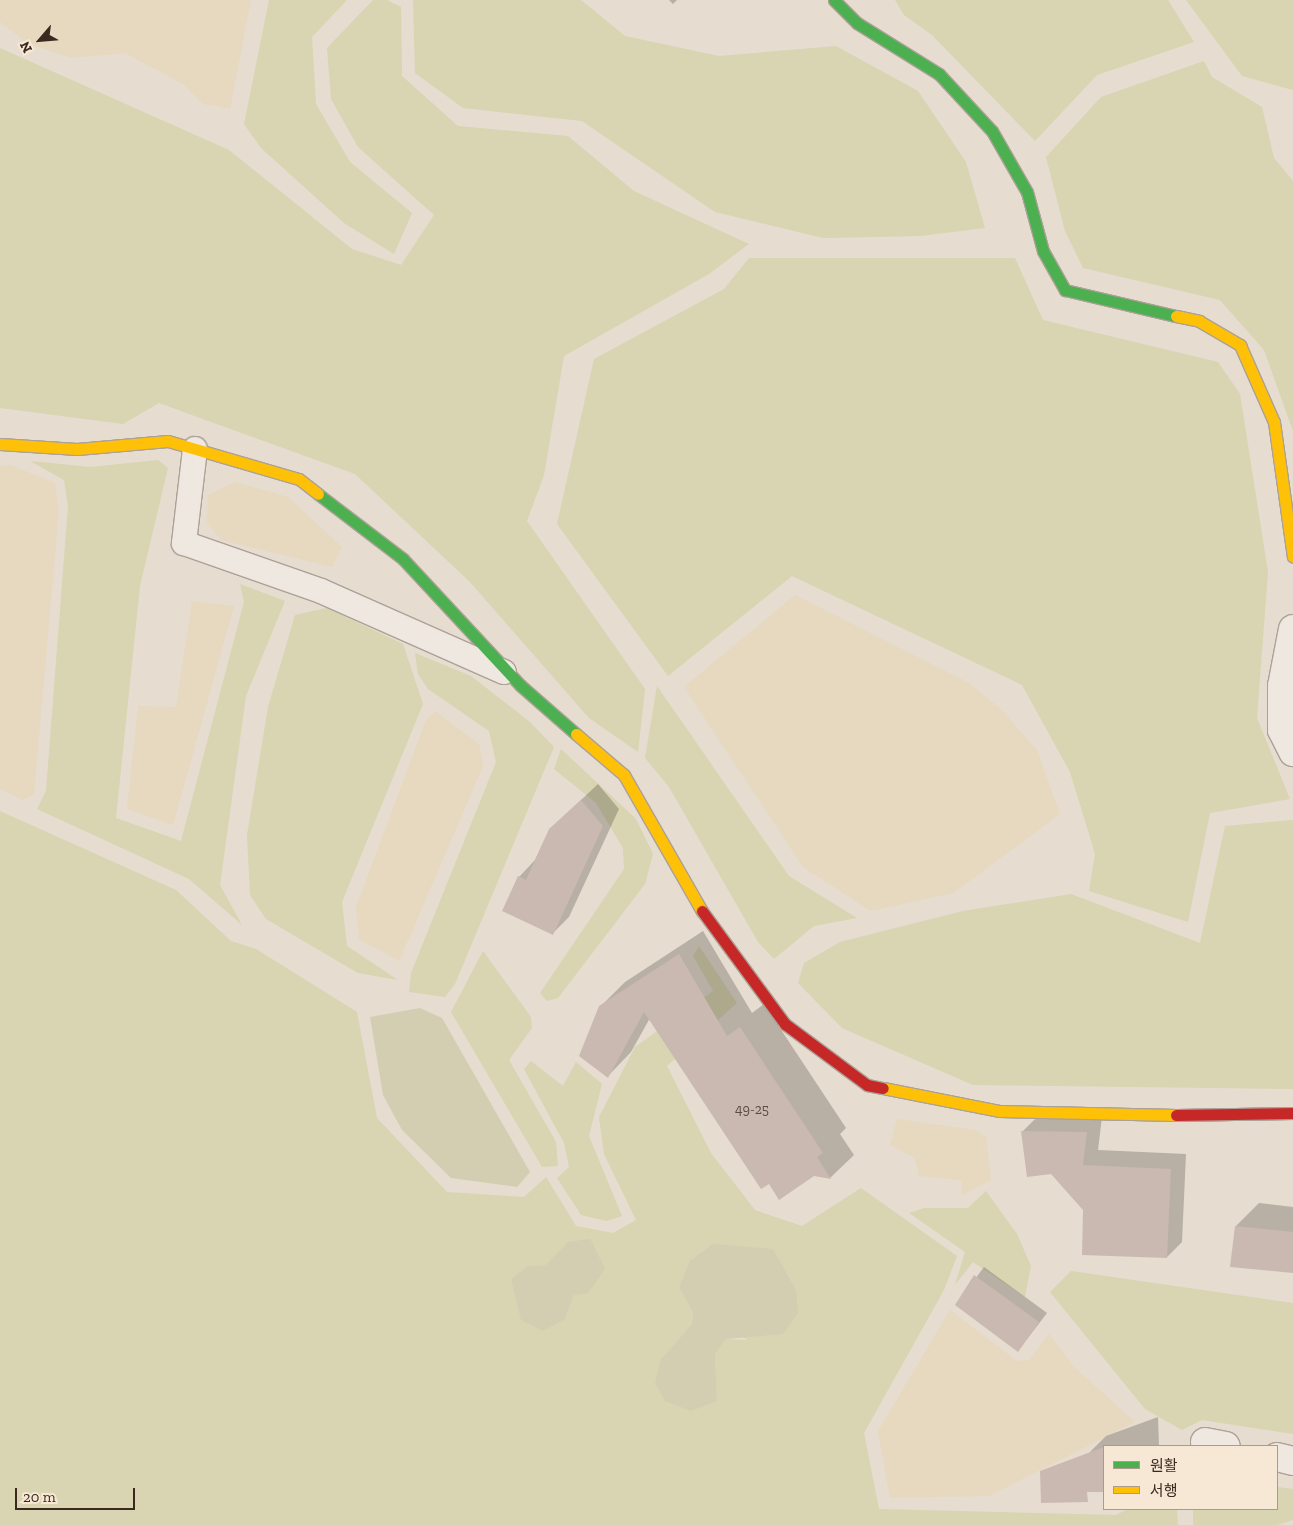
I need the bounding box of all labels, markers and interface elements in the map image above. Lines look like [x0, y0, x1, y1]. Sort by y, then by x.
north arrow [15, 15, 65, 65]
text: N [16, 38, 36, 56]
house number: 49-25 [735, 1102, 769, 1118]
legend [1103, 1445, 1278, 1510]
text: 원활 [1150, 1457, 1178, 1475]
scale bar [18, 1478, 138, 1510]
text: 서행 [1150, 1482, 1178, 1500]
text: 20 m [23, 1488, 56, 1506]

